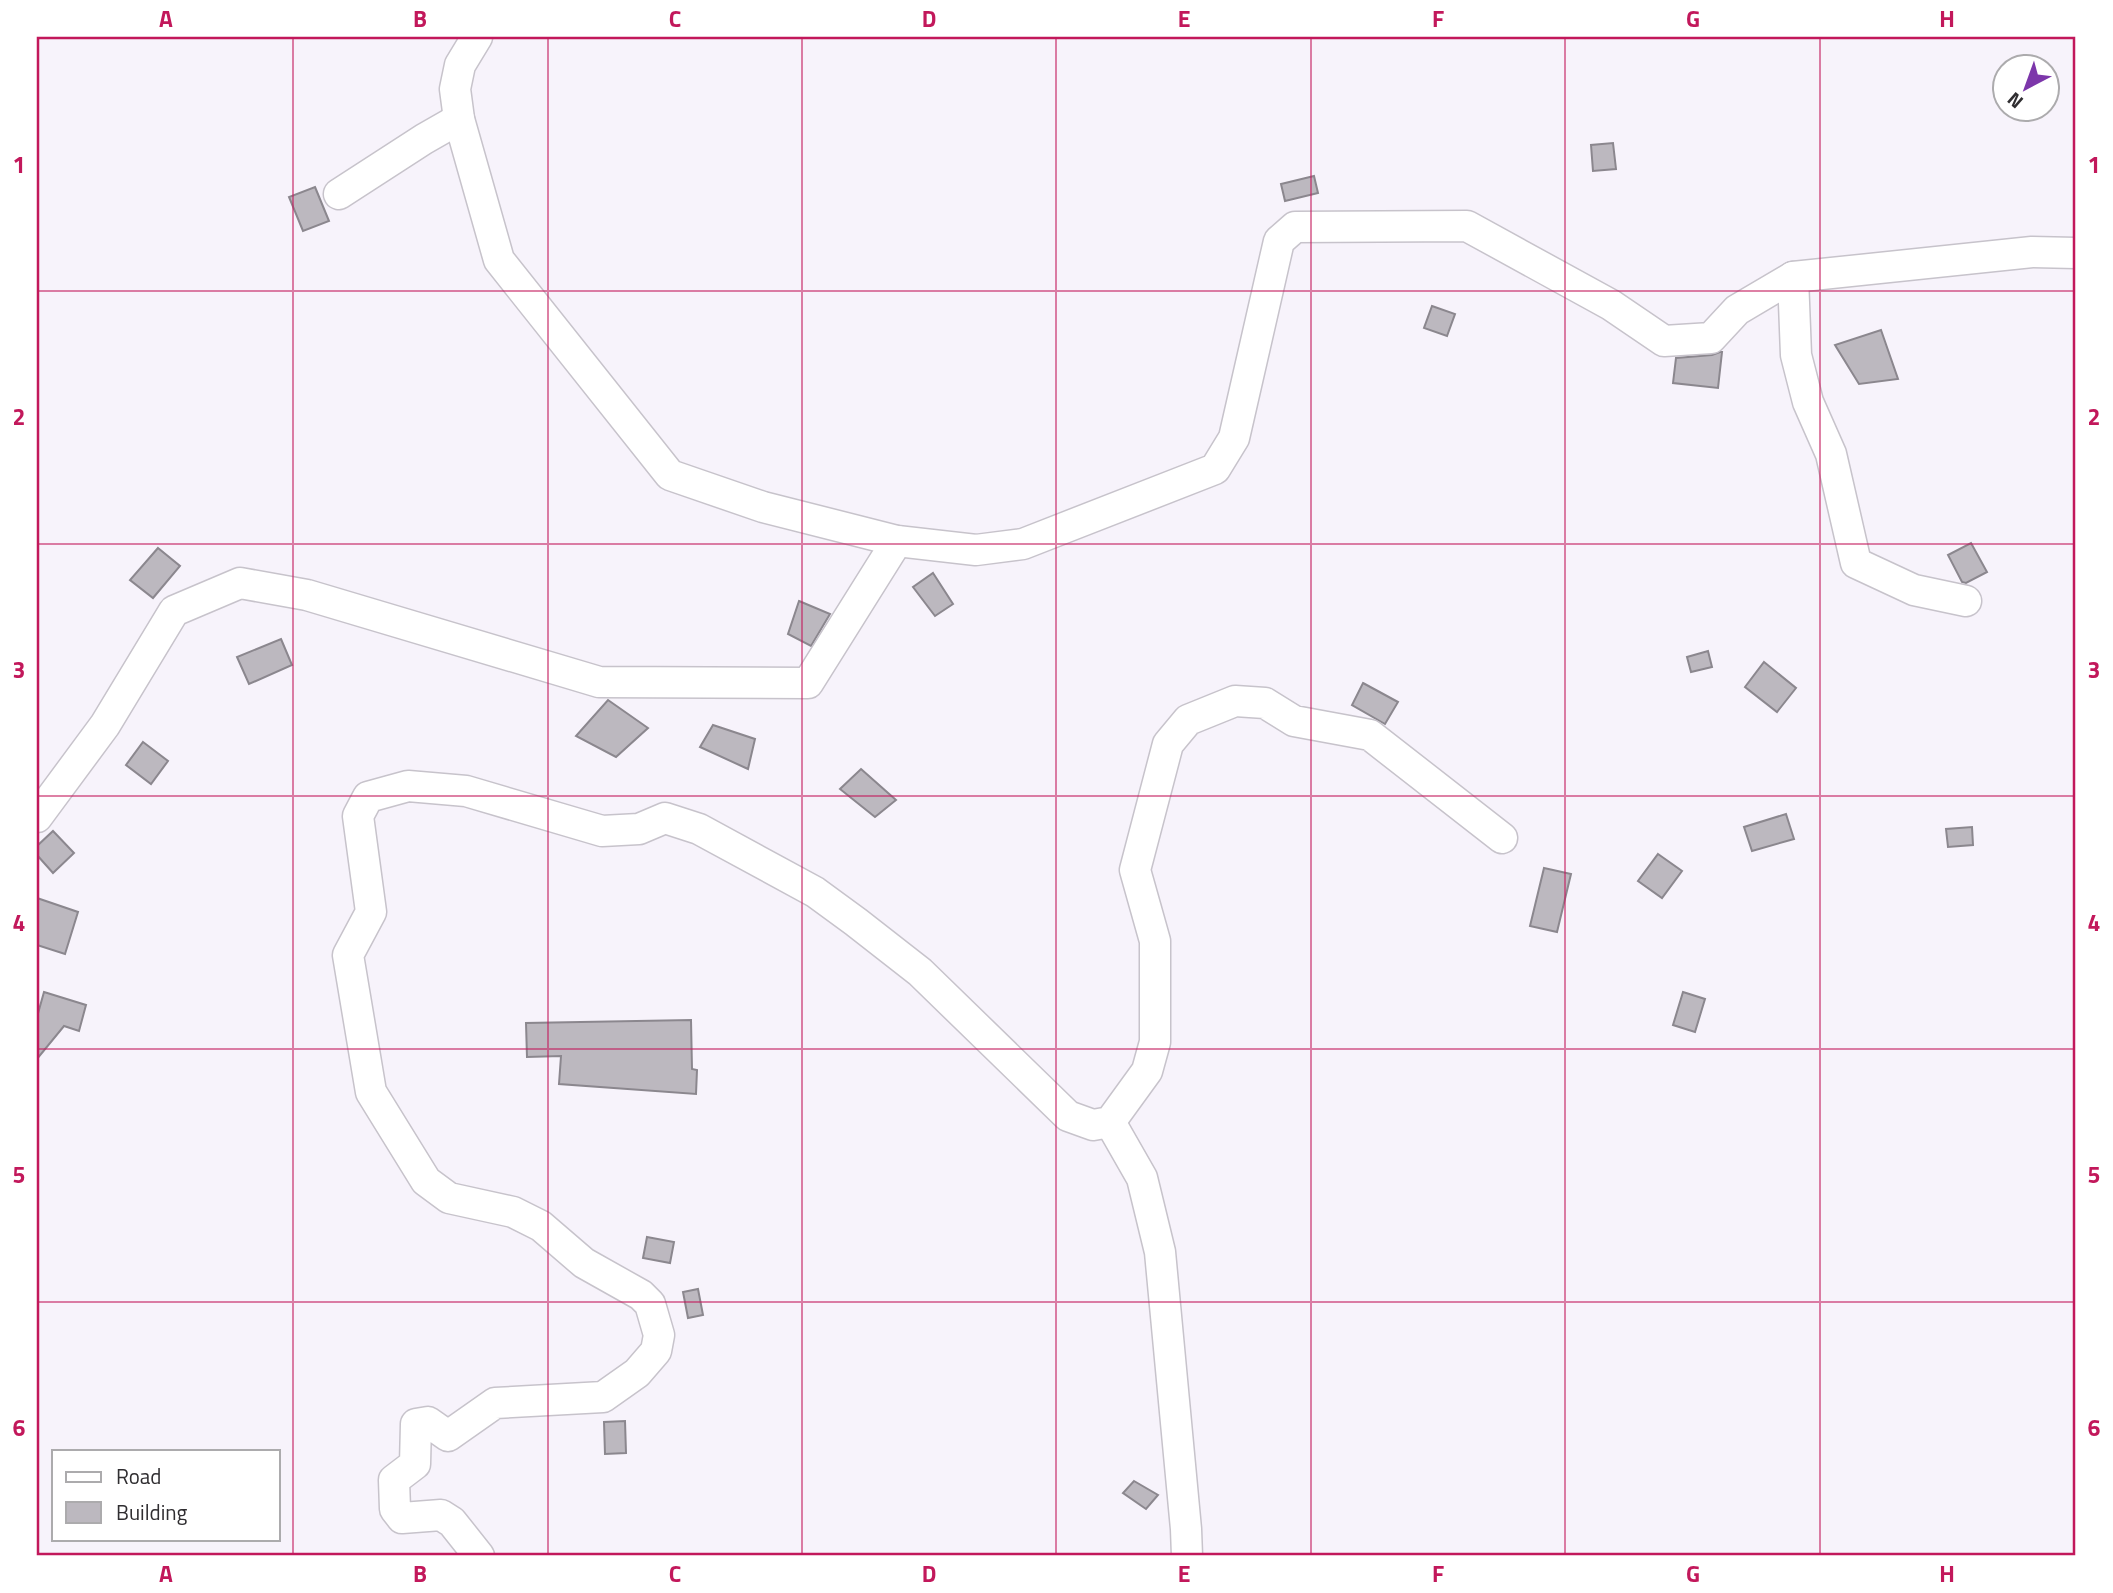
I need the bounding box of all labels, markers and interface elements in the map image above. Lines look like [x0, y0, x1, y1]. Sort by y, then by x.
text: A [159, 1, 173, 36]
text: B [413, 1, 427, 36]
text: C [669, 1, 681, 36]
text: D [922, 1, 936, 36]
text: E [1178, 1, 1190, 36]
text: F [1432, 1, 1444, 36]
text: G [1686, 1, 1700, 36]
text: H [1939, 1, 1955, 36]
north arrow [1990, 52, 2060, 122]
text: N [2000, 86, 2029, 116]
text: 1 [13, 147, 25, 182]
text: 1 [2088, 147, 2100, 182]
text: 2 [13, 399, 25, 434]
text: 2 [2088, 399, 2100, 434]
text: 3 [13, 652, 25, 687]
text: 3 [2088, 652, 2100, 687]
text: 4 [13, 905, 25, 940]
text: 4 [2088, 905, 2100, 940]
text: 5 [13, 1157, 25, 1192]
text: 5 [2088, 1157, 2100, 1192]
text: 6 [13, 1410, 26, 1445]
text: 6 [2088, 1410, 2101, 1445]
legend [52, 1450, 280, 1540]
text: Road [116, 1460, 161, 1492]
text: Building [116, 1496, 188, 1528]
text: A [159, 1556, 173, 1591]
text: B [413, 1556, 427, 1591]
text: C [669, 1556, 681, 1591]
text: D [922, 1556, 936, 1591]
text: E [1178, 1556, 1190, 1591]
text: F [1432, 1556, 1444, 1591]
text: G [1686, 1556, 1700, 1591]
text: H [1939, 1556, 1955, 1591]

